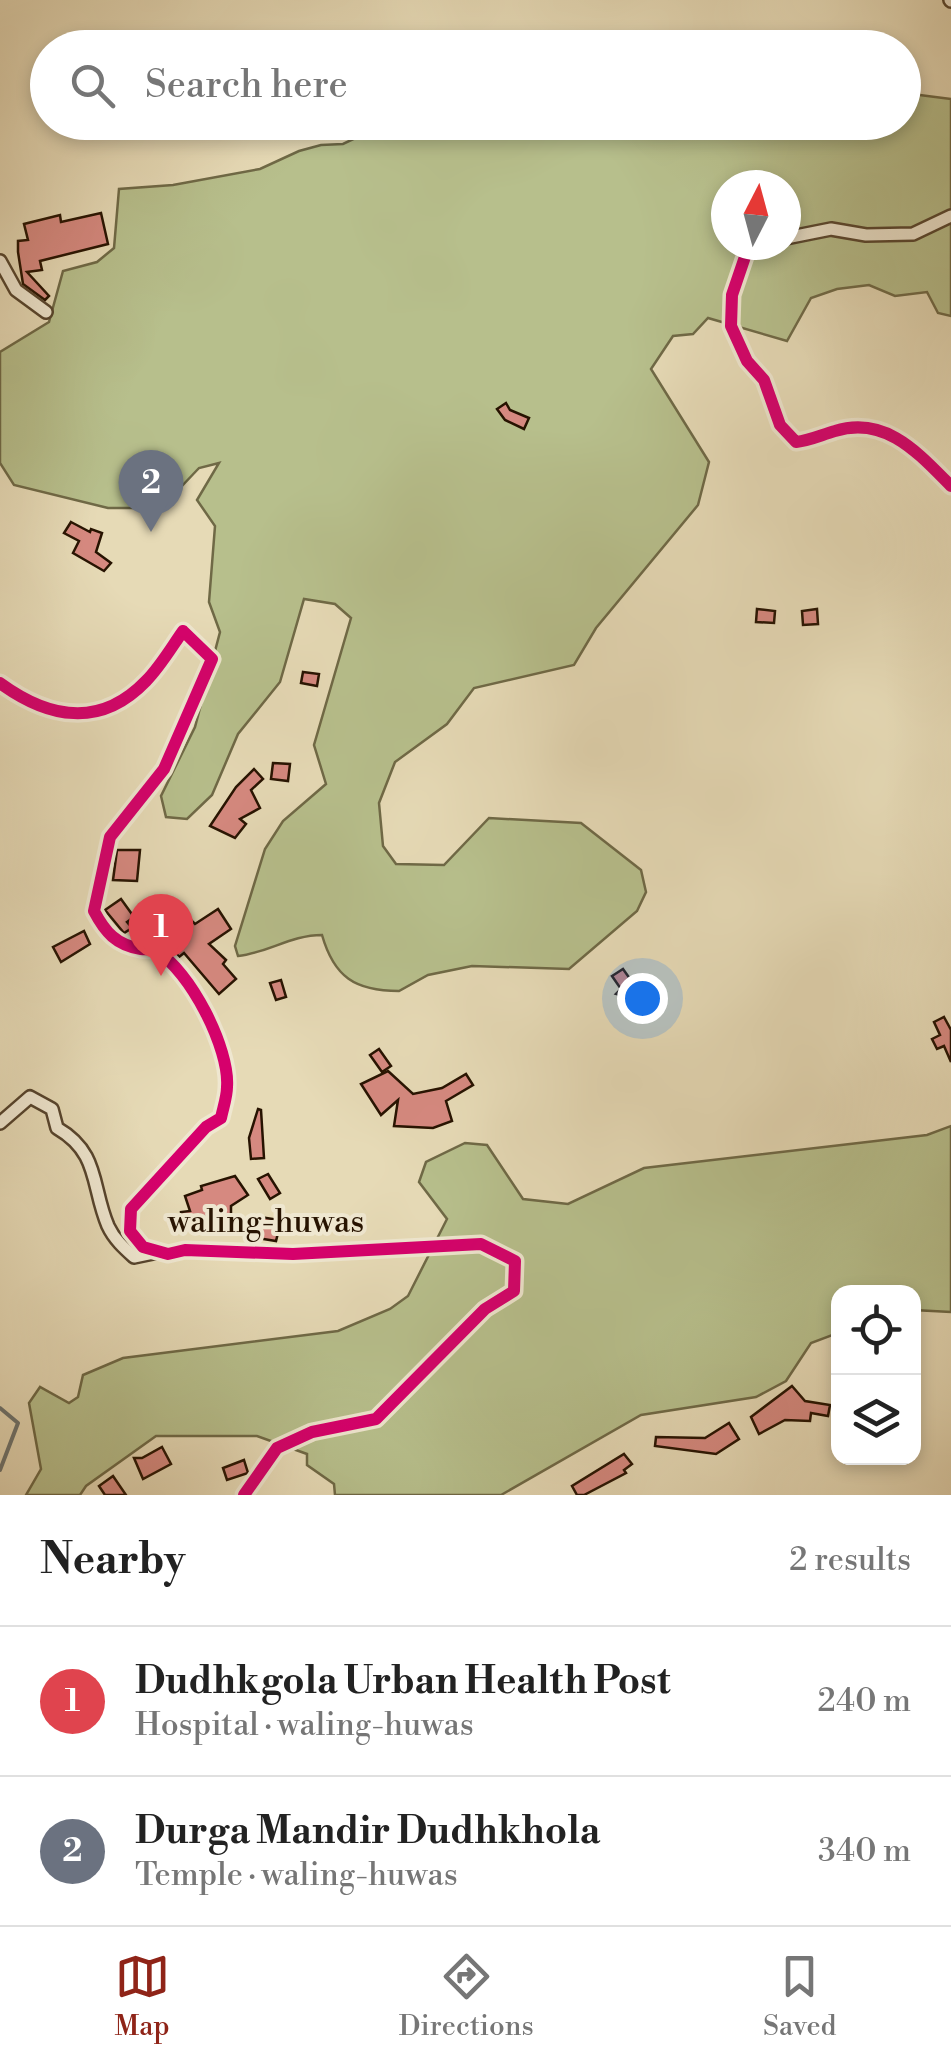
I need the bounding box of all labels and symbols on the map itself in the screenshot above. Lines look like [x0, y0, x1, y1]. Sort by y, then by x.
north arrow [711, 170, 801, 260]
pin: 2 [118, 450, 184, 532]
pin: 1 [128, 894, 194, 976]
your location [617, 973, 668, 1024]
street label: waling-huwas [167, 1202, 364, 1242]

